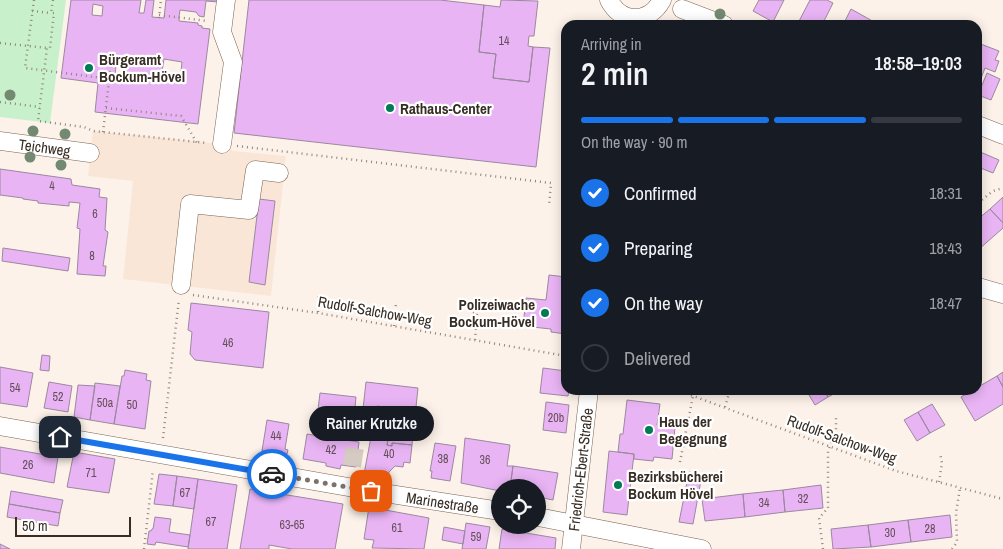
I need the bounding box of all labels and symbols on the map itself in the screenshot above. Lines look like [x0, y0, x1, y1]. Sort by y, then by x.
house number: 14 [499, 33, 510, 49]
place label: Bürgeramt Bockum-Hövel [99, 49, 185, 87]
marker: Bürgeramt Bockum-Hövel [83, 62, 95, 74]
place label: Rathaus-Center [400, 98, 492, 119]
marker: Rathaus-Center [384, 102, 396, 114]
street label: Teichweg [17, 133, 72, 161]
house number: 4 [49, 178, 55, 194]
house number: 6 [92, 206, 98, 222]
house number: 8 [89, 248, 95, 264]
street label: Rudolf-Salchow-Weg [316, 291, 434, 331]
place label: Polizeiwache Bockum-Hövel [449, 294, 535, 332]
marker: Polizeiwache Bockum-Hövel [539, 307, 551, 319]
house number: 46 [223, 335, 233, 351]
house number: 54 [10, 380, 21, 396]
house number: 52 [53, 389, 63, 405]
house number: 50a [97, 395, 114, 411]
house number: 50 [127, 397, 137, 413]
callout: Rainer Krutzke [308, 406, 434, 441]
street label: Friedrich-Ebert-Straße [563, 407, 597, 532]
street label: Rudolf-Salchow-Weg [784, 409, 900, 469]
house number: 20b [548, 410, 564, 426]
place label: Haus der Begegnung [659, 411, 727, 449]
pin [39, 416, 81, 458]
marker: Haus der Begegnung [643, 424, 655, 436]
house number: 44 [271, 428, 282, 444]
house number: 42 [326, 442, 336, 458]
house number: 40 [384, 446, 394, 462]
courier [247, 449, 297, 499]
house number: 38 [438, 451, 448, 467]
house number: 36 [480, 452, 490, 468]
house number: 26 [23, 457, 33, 473]
house number: 71 [86, 465, 97, 481]
place label: Bezirksbücherei Bockum Hövel [628, 466, 723, 504]
pin [350, 470, 392, 512]
marker: Bezirksbücherei Bockum Hövel [612, 479, 624, 491]
house number: 67 [180, 485, 191, 501]
street label: Marinestraße [405, 486, 480, 518]
house number: 32 [798, 491, 808, 507]
house number: 34 [759, 495, 770, 511]
scale bar [15, 514, 131, 537]
house number: 67 [206, 514, 217, 530]
house number: 63-65 [279, 517, 305, 533]
house number: 61 [392, 520, 403, 536]
house number: 28 [925, 521, 935, 537]
house number: 30 [885, 525, 895, 541]
house number: 59 [471, 529, 481, 545]

